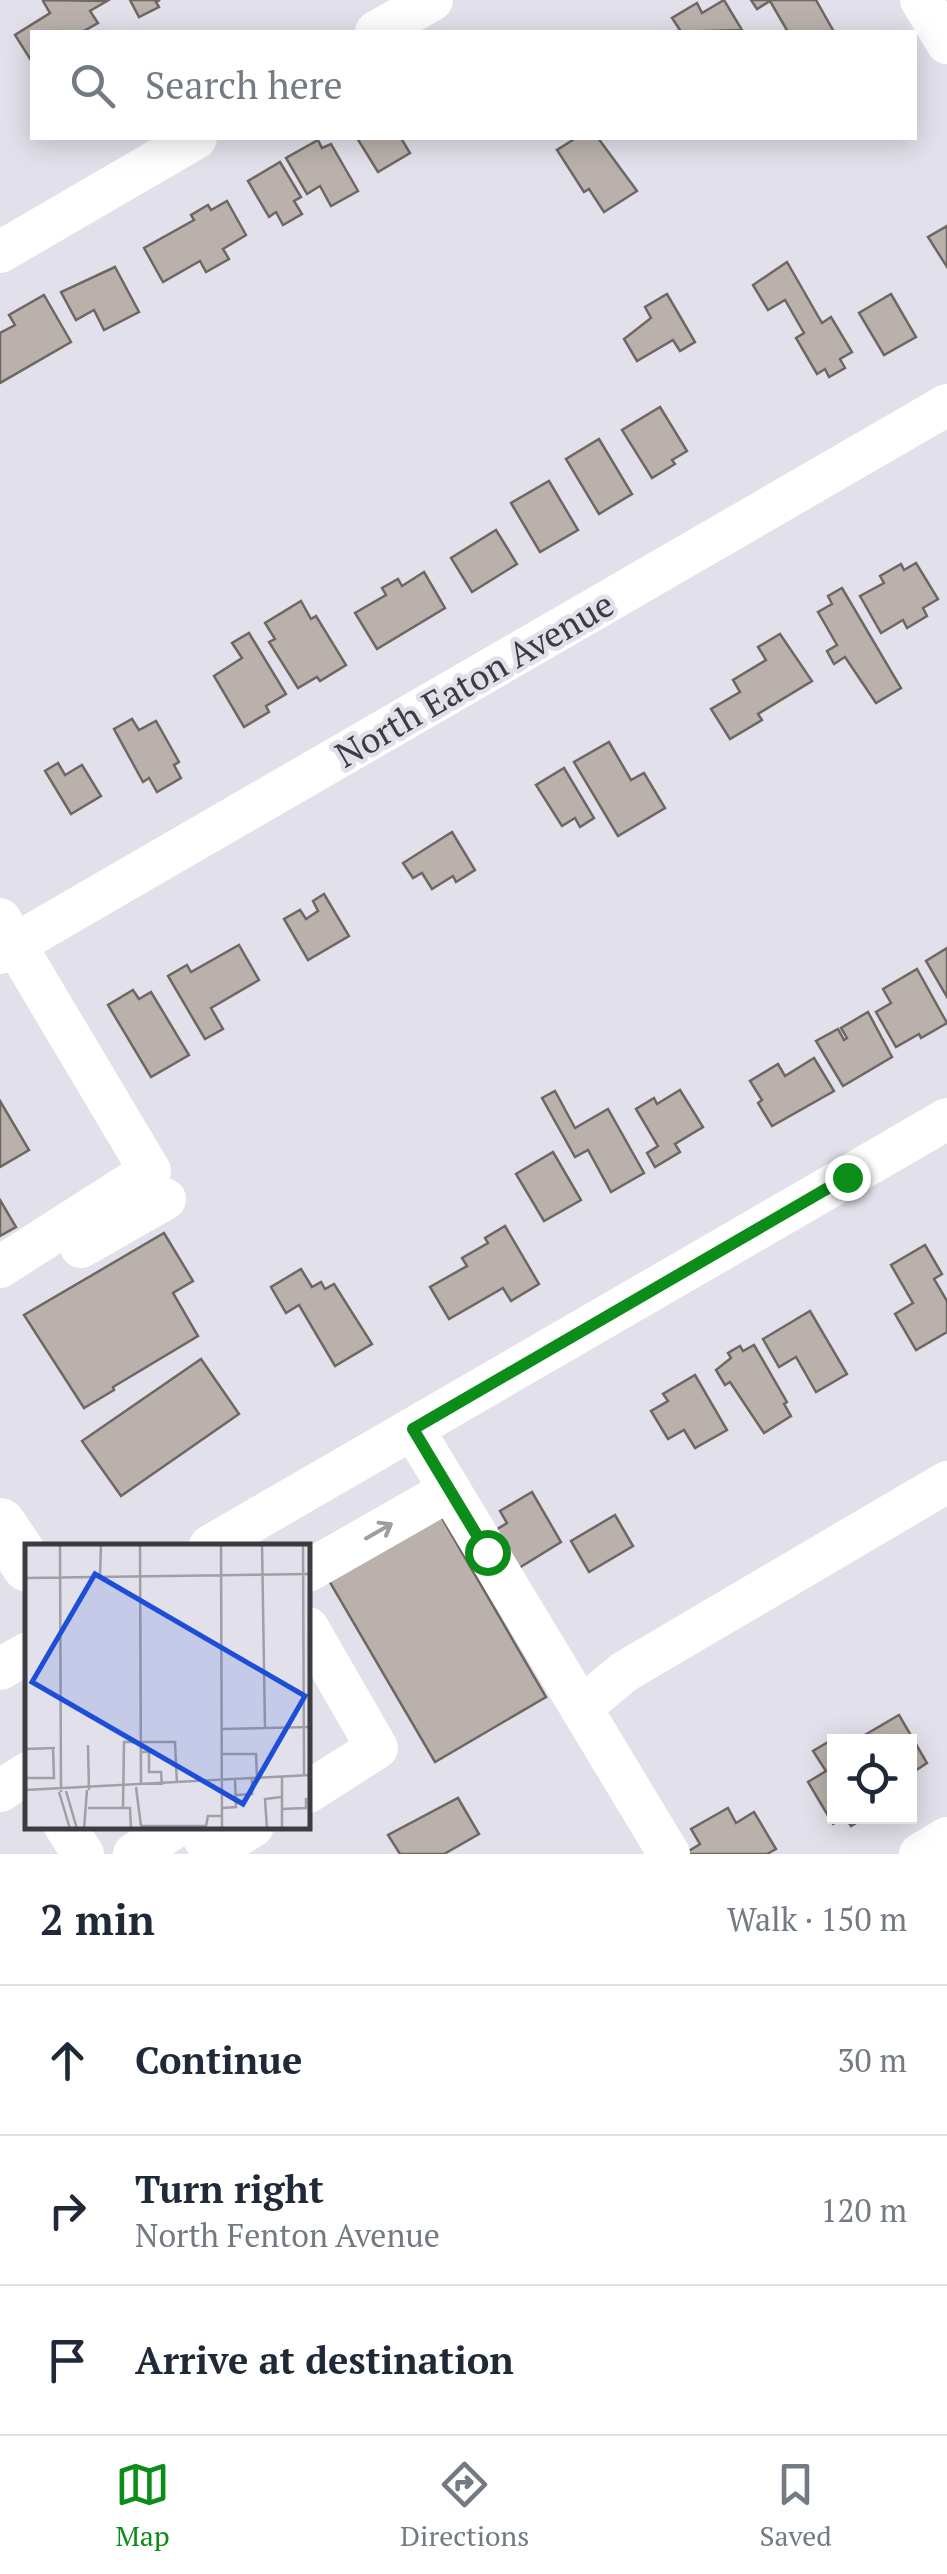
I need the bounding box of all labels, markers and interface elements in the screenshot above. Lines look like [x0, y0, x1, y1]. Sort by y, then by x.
search box [30, 30, 917, 140]
icon: search [65, 58, 120, 113]
text: Search here [145, 60, 343, 110]
street label: North Eaton Avenue [327, 581, 621, 777]
route end [825, 1155, 871, 1201]
one-way arrow [364, 1520, 393, 1540]
route start [465, 1530, 511, 1576]
inset map [25, 1544, 310, 1829]
map controls [827, 1734, 917, 1824]
button: locate [827, 1734, 917, 1824]
text: 2 min [40, 1891, 155, 1947]
text: Walk · 150 m [727, 1898, 907, 1940]
icon: ahead [40, 2033, 95, 2088]
text: Continue [135, 2035, 302, 2085]
text: 30 m [837, 2039, 907, 2081]
text: Turn right [135, 2164, 324, 2214]
icon: right [40, 2183, 95, 2238]
text: 120 m [820, 2189, 907, 2231]
text: North Fenton Avenue [135, 2214, 440, 2256]
icon: arrive [40, 2333, 95, 2388]
text: Arrive at destination [135, 2335, 514, 2385]
tab: Map [115, 2457, 170, 2554]
tab: Directions [400, 2457, 529, 2554]
tab: Saved [759, 2457, 832, 2554]

